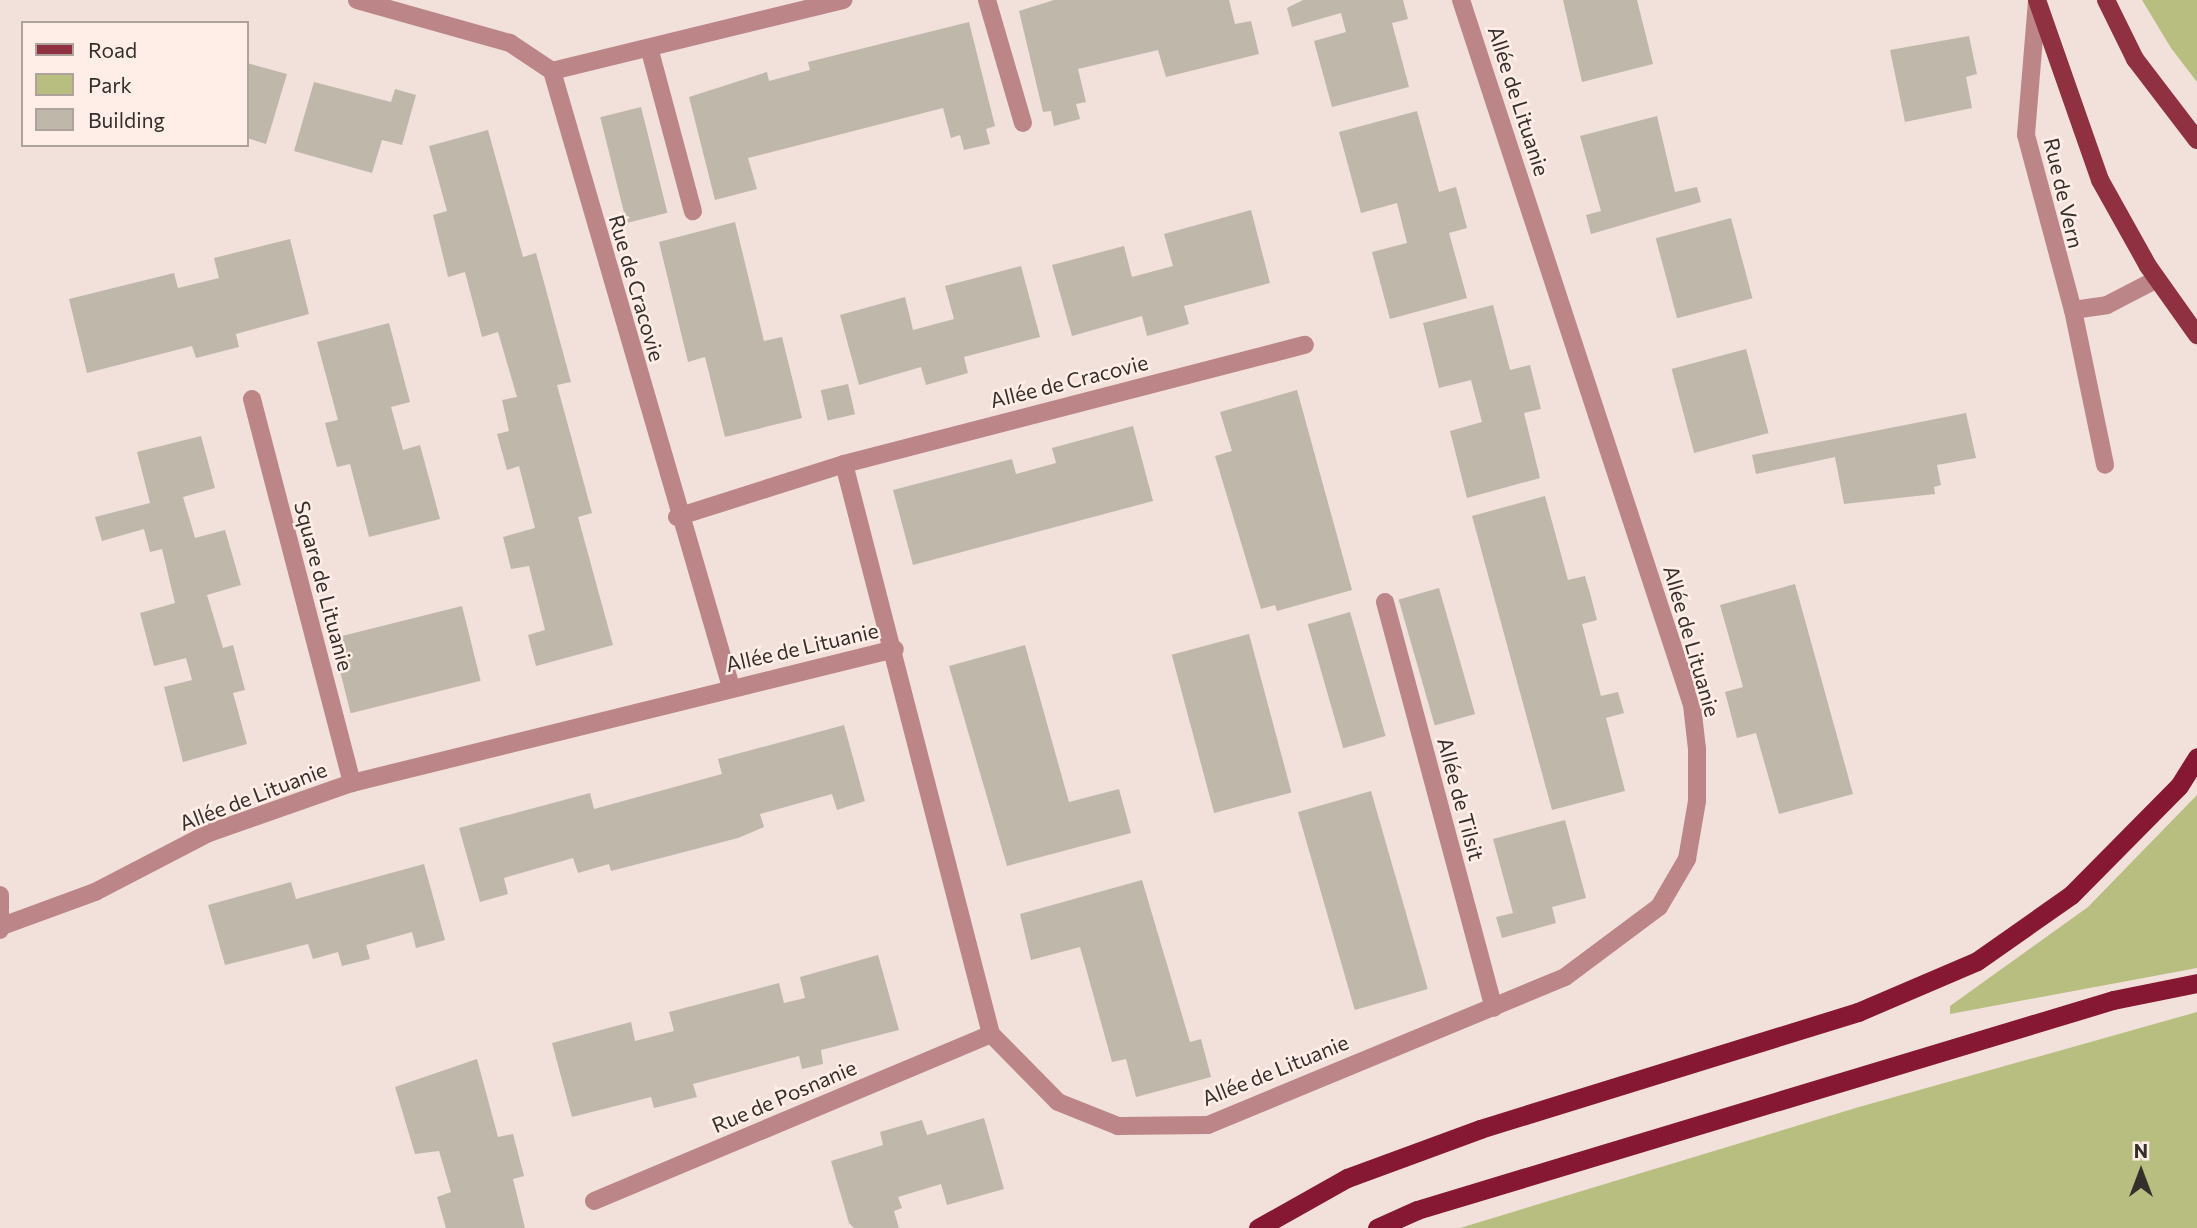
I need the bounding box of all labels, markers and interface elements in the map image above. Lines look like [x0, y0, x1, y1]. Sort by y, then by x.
legend [21, 21, 248, 147]
street label: Allée de Lituanie [1483, 23, 1555, 179]
text: Road [88, 37, 137, 62]
text: Park [88, 72, 132, 97]
text: Building [88, 107, 165, 132]
street label: Rue de Vern [2039, 135, 2089, 251]
street label: Rue de Cracovie [604, 212, 670, 364]
street label: Allée de Cracovie [987, 349, 1151, 413]
street label: Square de Lituanie [289, 498, 359, 674]
street label: Allée de Lituanie [1658, 563, 1726, 719]
street label: Allée de Lituanie [723, 617, 881, 677]
street label: Allée de Tilsit [1432, 735, 1490, 863]
street label: Allée de Lituanie [176, 756, 330, 836]
street label: Allée de Lituanie [1198, 1029, 1352, 1111]
street label: Rue de Posnanie [708, 1054, 860, 1138]
north arrow [2106, 1137, 2176, 1207]
text: N [2134, 1139, 2148, 1162]

